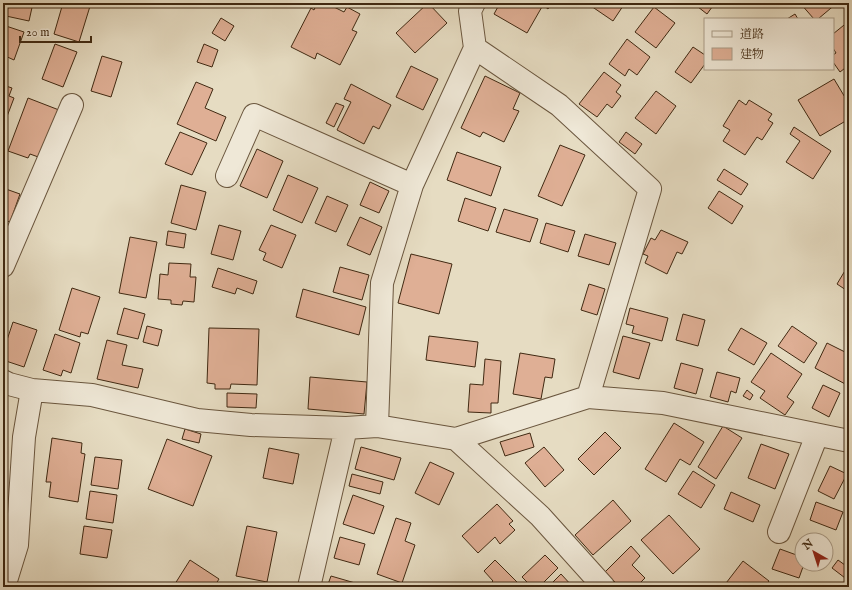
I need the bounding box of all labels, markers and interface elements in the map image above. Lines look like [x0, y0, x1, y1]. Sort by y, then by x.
scale bar [20, 18, 91, 44]
legend [704, 18, 834, 70]
text: 20 m [26, 25, 49, 40]
text: 道路 [740, 27, 764, 42]
text: 建物 [740, 47, 764, 62]
north arrow [794, 532, 834, 572]
text: N [799, 536, 817, 554]

